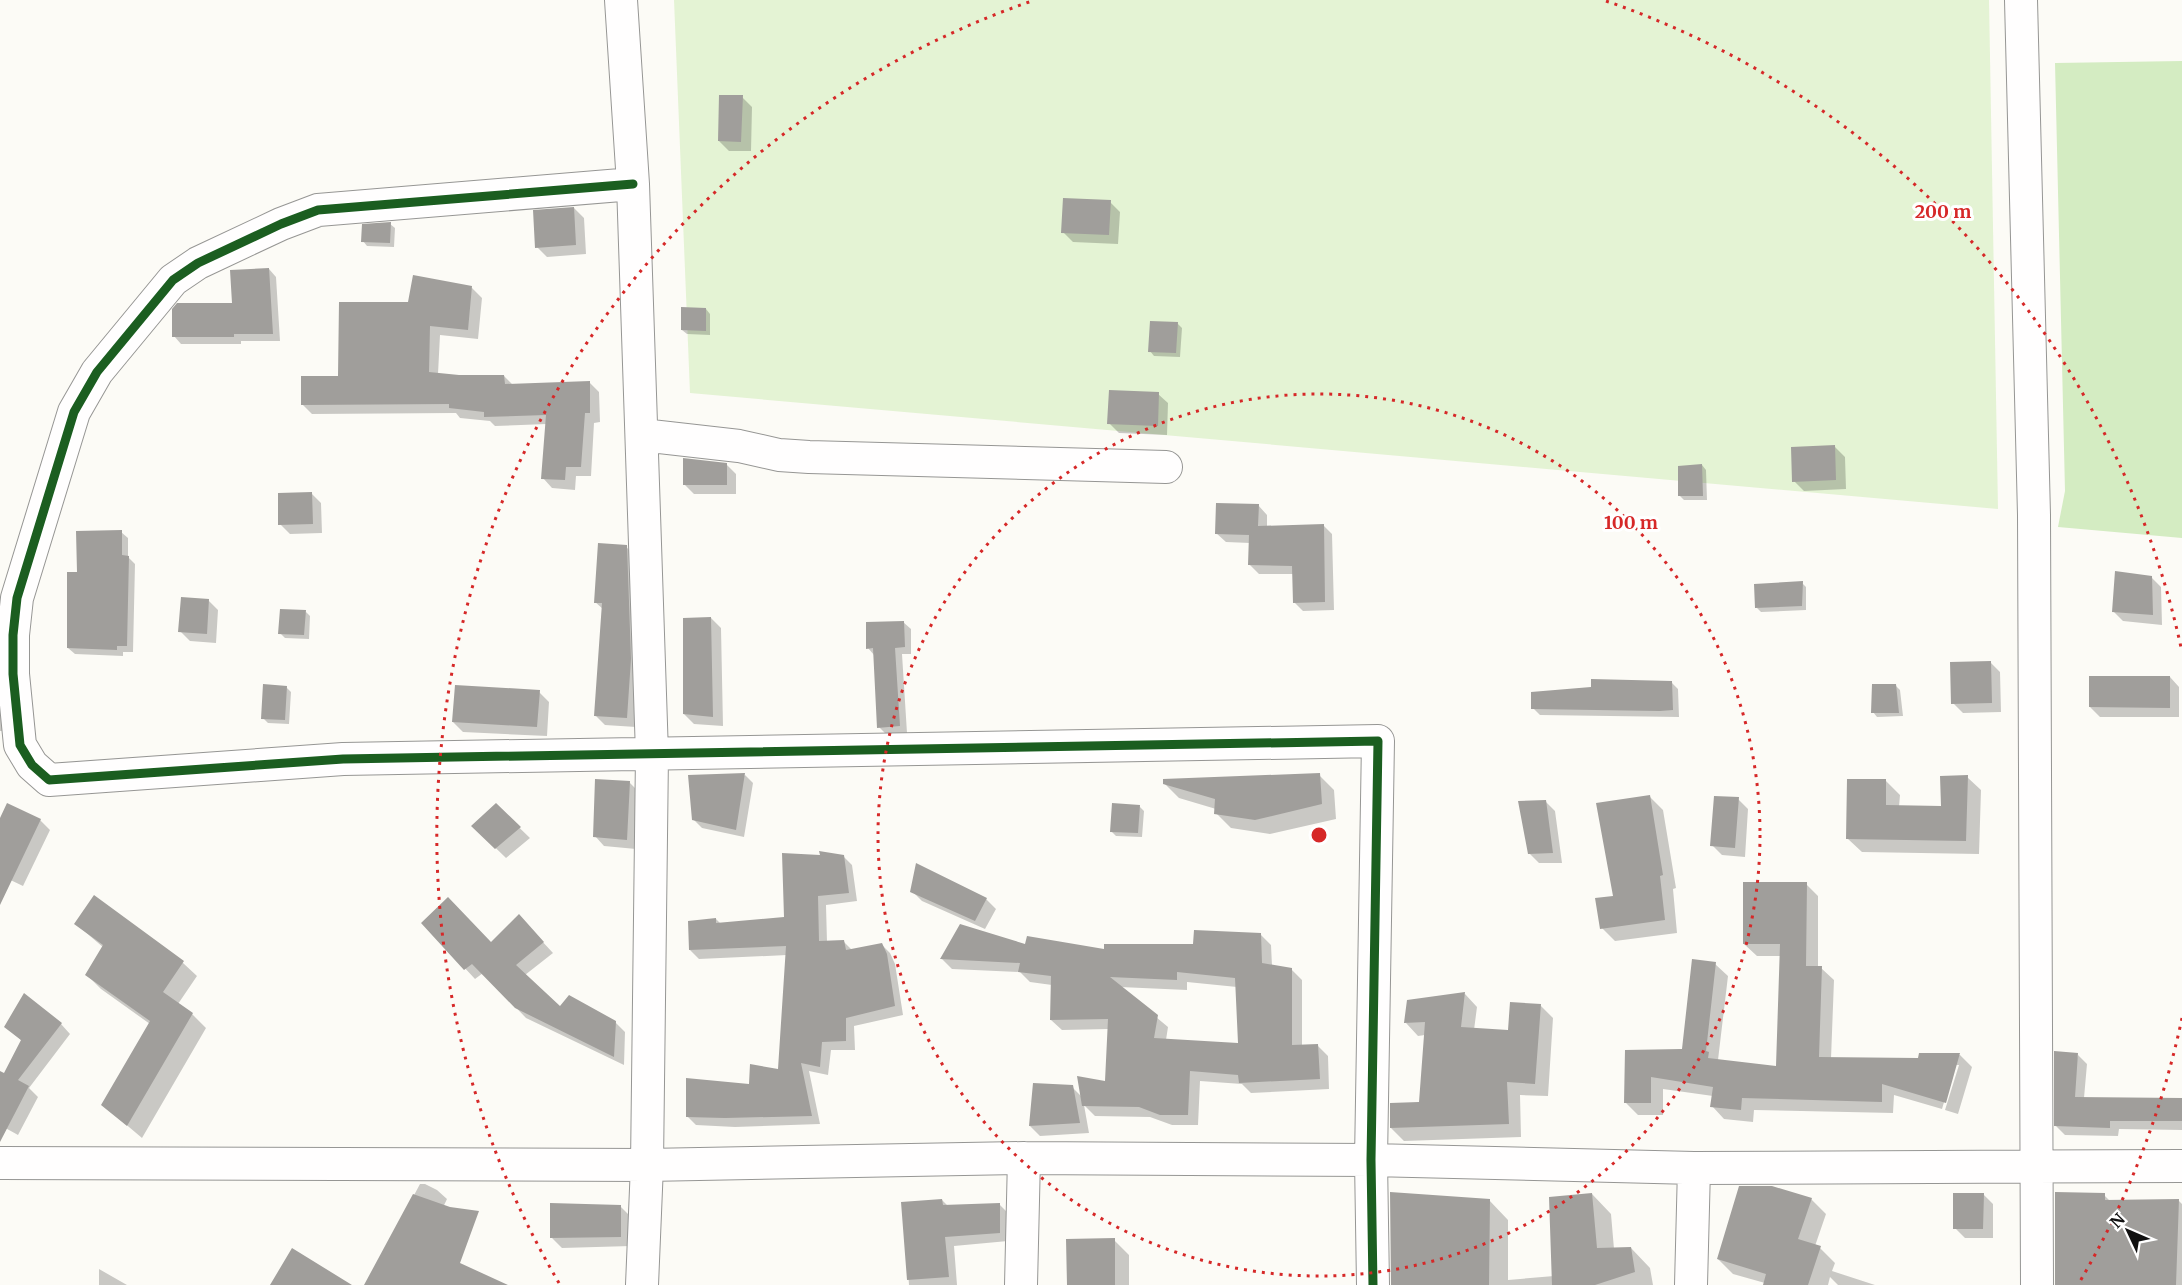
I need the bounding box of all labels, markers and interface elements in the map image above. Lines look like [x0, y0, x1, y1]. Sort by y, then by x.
text: 200 m [1915, 200, 1971, 223]
text: 100 m [1604, 511, 1658, 534]
centre of rings [1309, 825, 1329, 845]
north arrow [2098, 1201, 2158, 1261]
text: N [2106, 1209, 2129, 1232]

